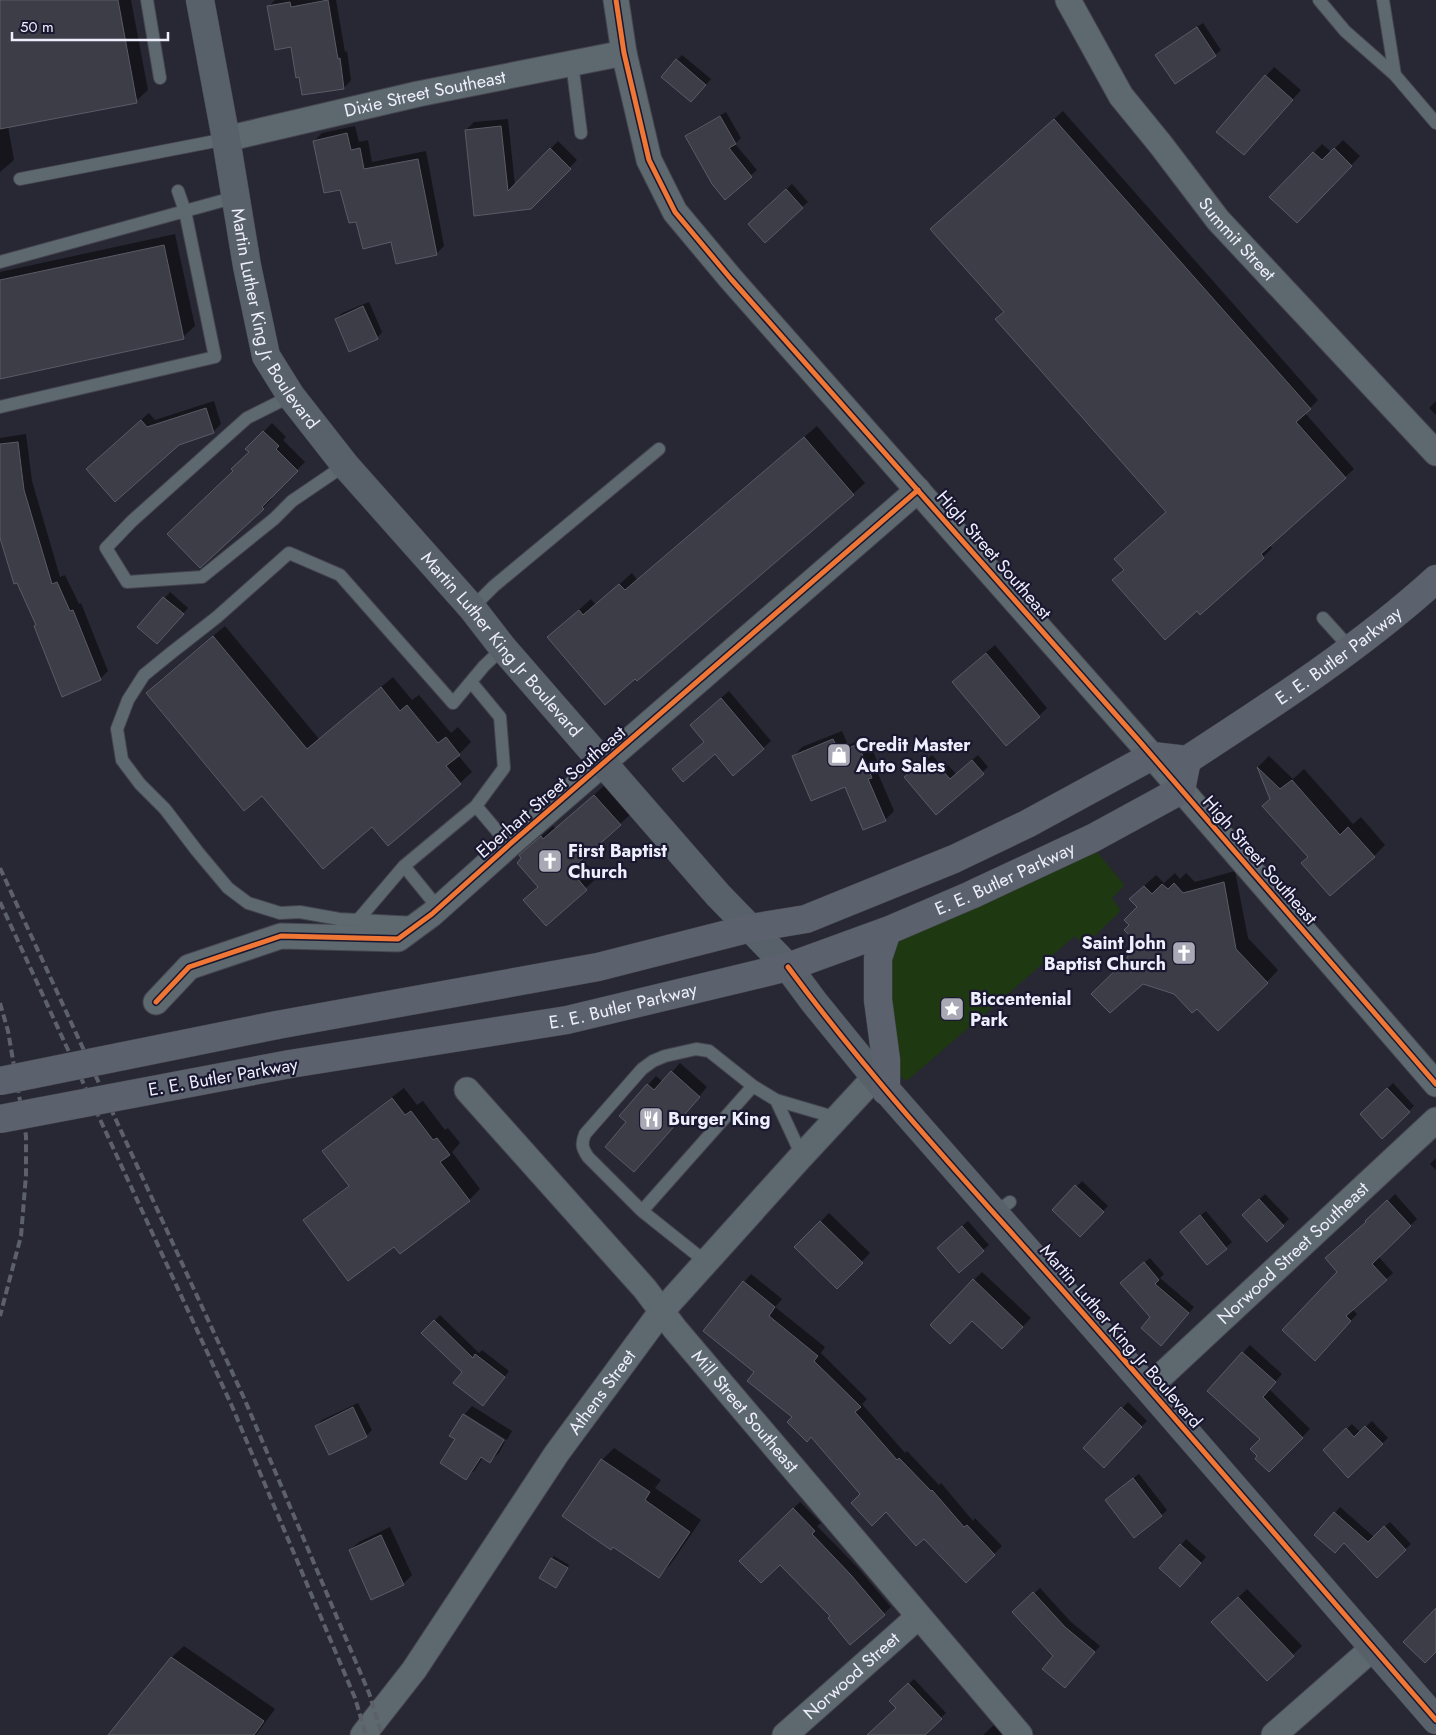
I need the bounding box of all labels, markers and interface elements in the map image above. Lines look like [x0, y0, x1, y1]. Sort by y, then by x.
scale bar [12, 10, 169, 42]
text: 50 m [20, 16, 54, 38]
street label: Dixie Street Southeast [341, 64, 509, 124]
street label: Summit Street [1192, 192, 1282, 287]
street label: Martin Luther King Jr Boulevard [225, 206, 325, 435]
street label: High Street Southeast [931, 485, 1058, 626]
street label: Martin Luther King Jr Boulevard [415, 546, 588, 743]
street label: E. E. Butler Parkway [1270, 601, 1408, 711]
street label: Eberhart Street Southeast [471, 719, 632, 864]
place label: Credit Master Auto Sales [855, 732, 971, 779]
shop icon: Credit Master Auto Sales [826, 742, 852, 768]
street label: High Street Southeast [1197, 790, 1324, 931]
street label: E. E. Butler Parkway [931, 835, 1079, 922]
place label: First Baptist Church [568, 838, 667, 885]
church icon: First Baptist Church [537, 848, 563, 874]
place label: Saint John Baptist Church [1044, 930, 1166, 977]
church icon: Saint John Baptist Church [1171, 940, 1197, 966]
street label: E. E. Butler Parkway [547, 976, 700, 1036]
place label: Biccentenial Park [970, 986, 1071, 1033]
place icon: Biccentenial Park [939, 996, 965, 1022]
street label: E. E. Butler Parkway [146, 1051, 300, 1103]
restaurant icon: Burger King [638, 1106, 664, 1132]
place label: Burger King [668, 1106, 770, 1132]
street label: Norwood Street Southeast [1211, 1175, 1375, 1330]
street label: Martin Luther King Jr Boulevard [1034, 1238, 1208, 1434]
street label: Athens Street [562, 1344, 642, 1440]
street label: Mill Street Southeast [685, 1344, 805, 1479]
street label: Norwood Street [798, 1626, 906, 1726]

